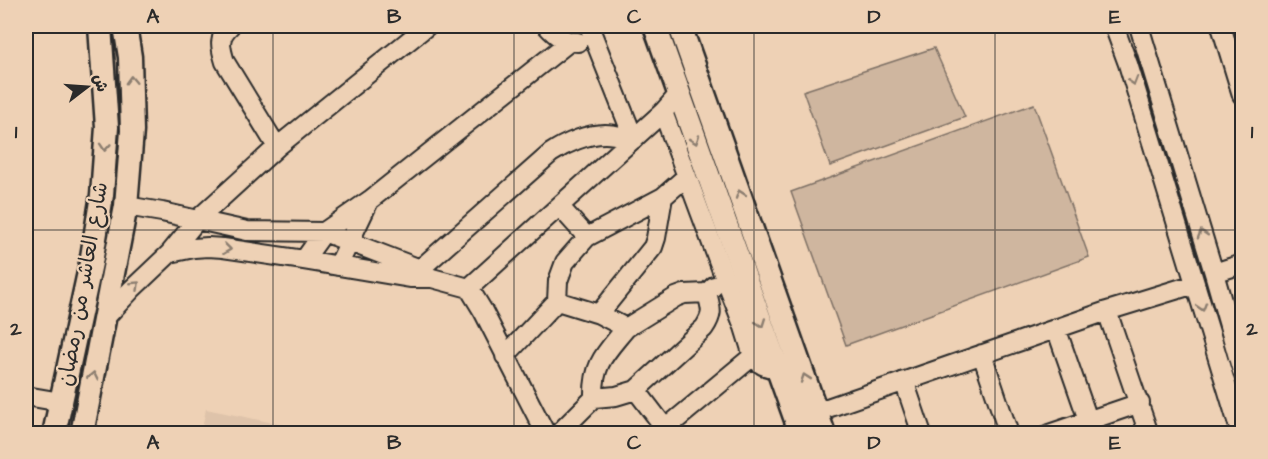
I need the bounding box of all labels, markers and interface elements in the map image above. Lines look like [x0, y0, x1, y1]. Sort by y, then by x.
text: A [147, 3, 160, 31]
text: B [387, 3, 402, 31]
text: C [627, 3, 642, 31]
text: D [868, 3, 881, 31]
text: E [1109, 3, 1121, 31]
north arrow [57, 57, 117, 117]
text: ش [87, 71, 113, 95]
one-way arrow [124, 75, 137, 84]
one-way arrow [1126, 75, 1138, 86]
text: 1 [15, 118, 18, 146]
text: 1 [1251, 118, 1254, 146]
one-way arrow [687, 134, 700, 145]
one-way arrow [99, 142, 112, 151]
street label: شارع العاشر من رمضان [51, 180, 115, 388]
one-way arrow [734, 190, 747, 200]
one-way arrow [1197, 229, 1210, 240]
one-way arrow [223, 242, 232, 255]
one-way arrow [129, 282, 140, 293]
one-way arrow [1195, 301, 1207, 312]
text: 2 [9, 315, 22, 343]
text: 2 [1245, 315, 1258, 343]
one-way arrow [754, 318, 767, 328]
one-way arrow [86, 371, 99, 381]
one-way arrow [799, 373, 812, 384]
text: A [147, 429, 160, 457]
text: B [387, 429, 402, 457]
text: C [627, 429, 642, 457]
text: D [868, 429, 881, 457]
text: E [1109, 429, 1121, 457]

